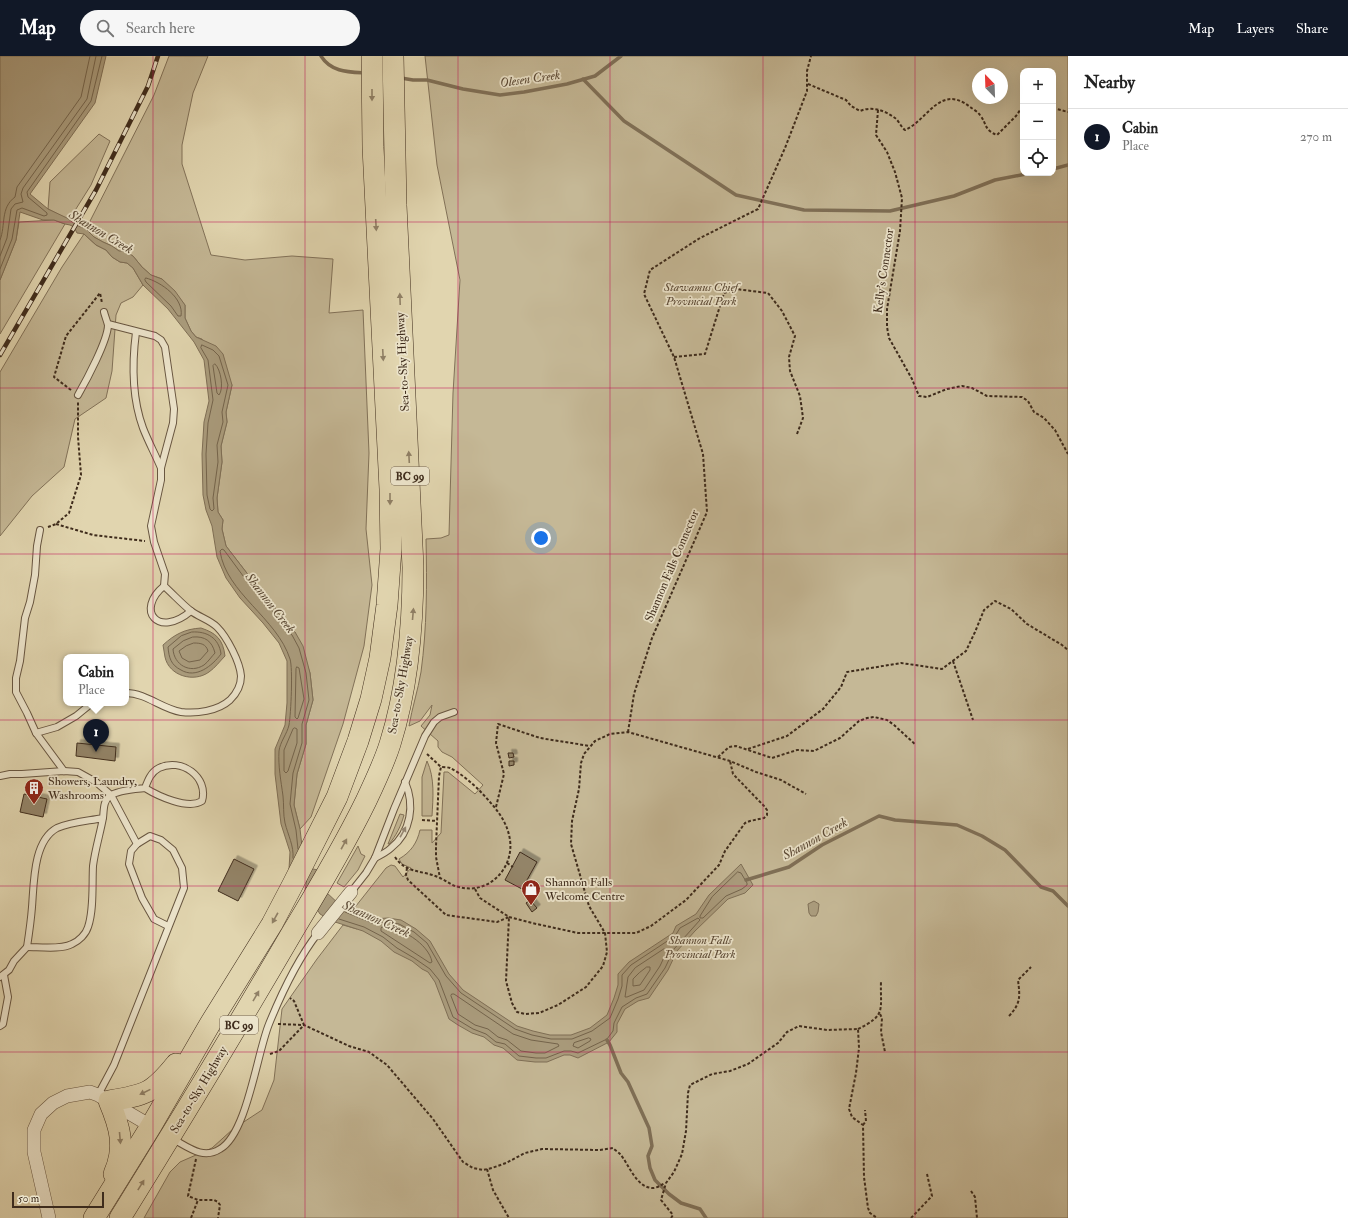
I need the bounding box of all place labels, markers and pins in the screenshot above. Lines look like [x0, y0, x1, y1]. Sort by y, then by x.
pin: 1 [83, 719, 109, 752]
place label: Showers, Laundry, Washrooms [47, 774, 137, 803]
building icon: Showers, Laundry, Washrooms [23, 777, 45, 805]
place label: Shannon Falls Welcome Centre [544, 875, 625, 904]
shop icon: Shannon Falls Welcome Centre [520, 878, 542, 906]

